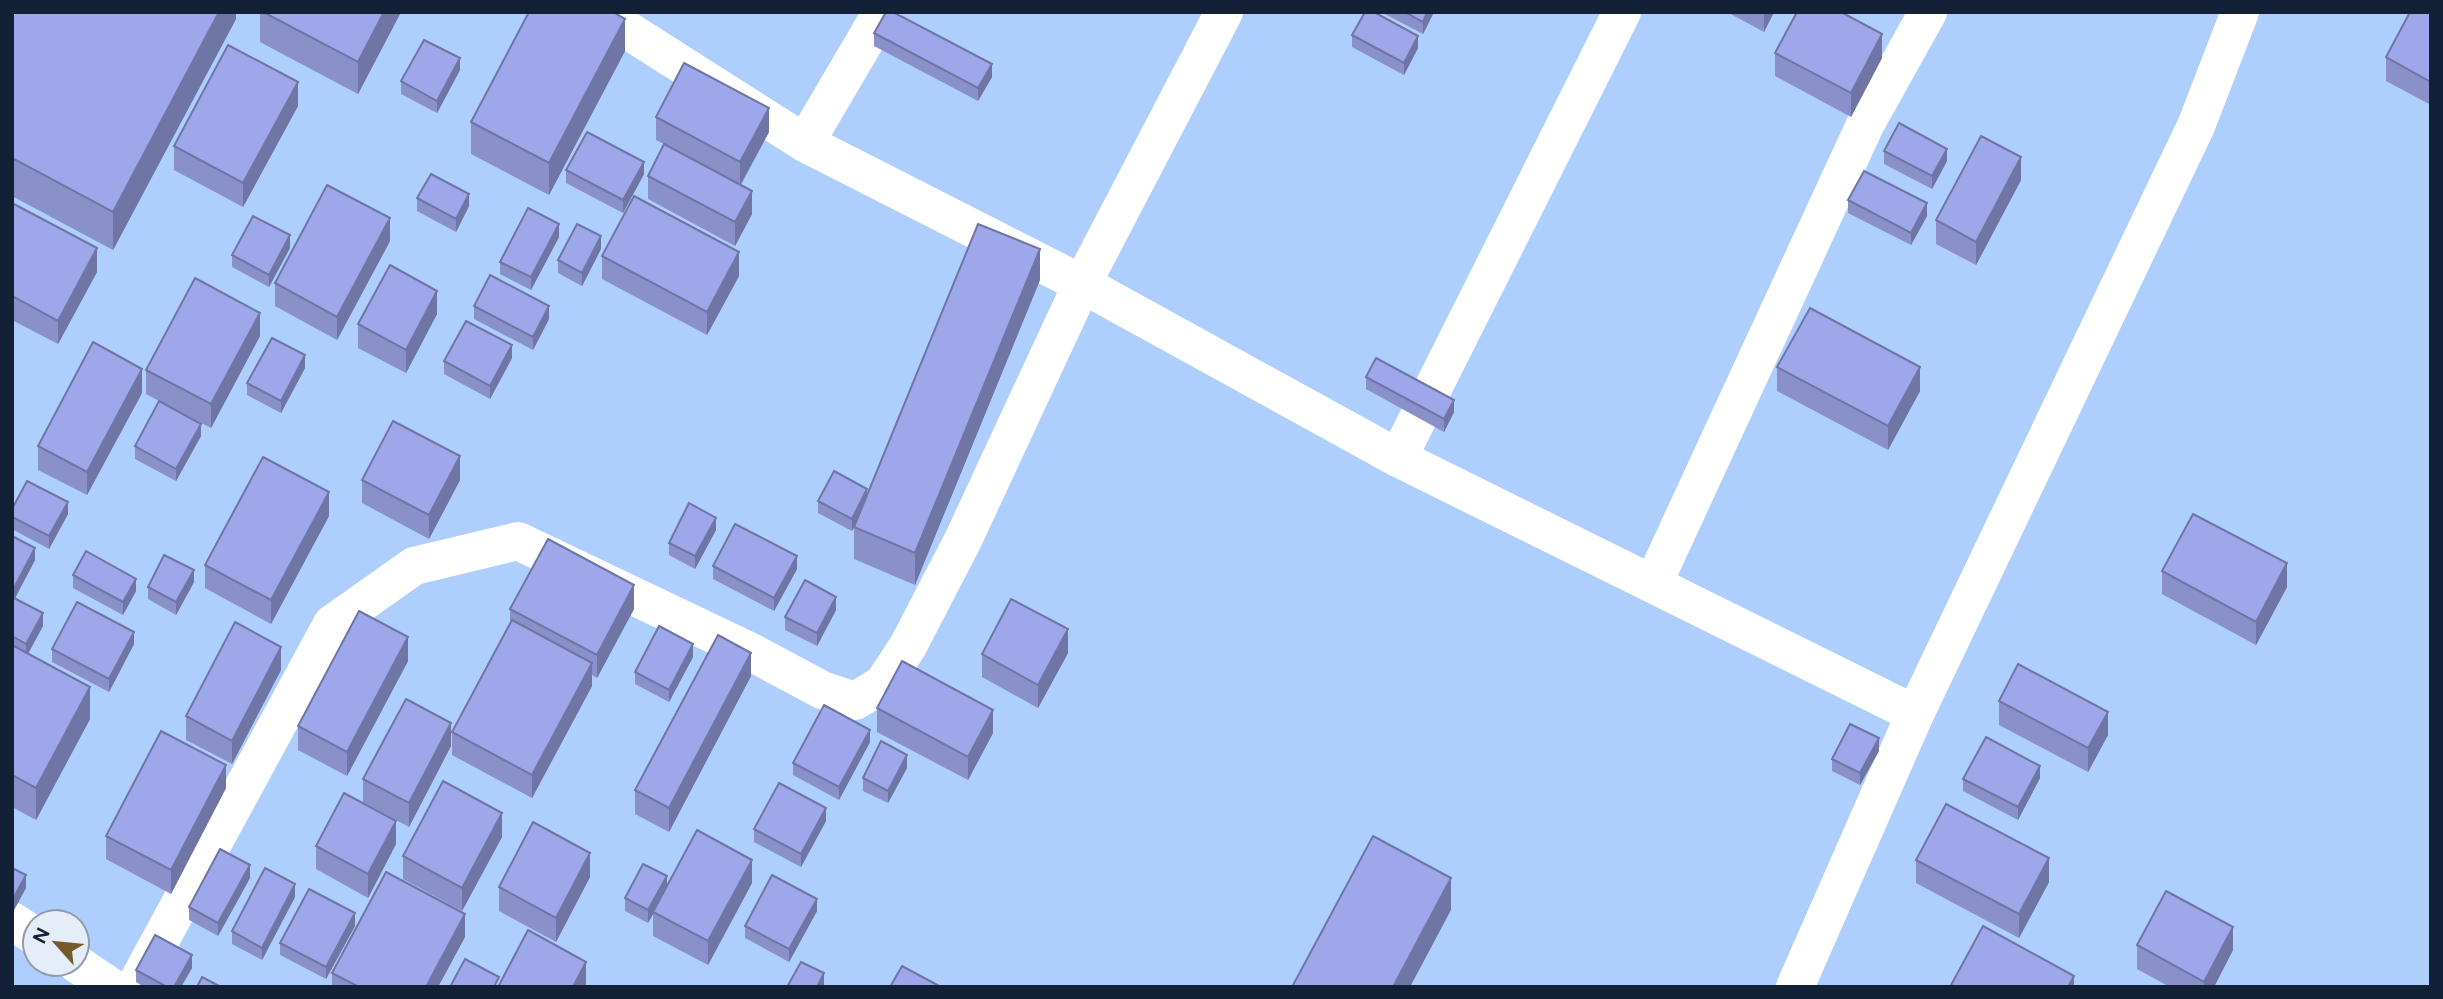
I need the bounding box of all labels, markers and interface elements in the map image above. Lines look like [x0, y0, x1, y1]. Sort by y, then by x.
north arrow [21, 908, 91, 978]
text: N [28, 924, 55, 947]

